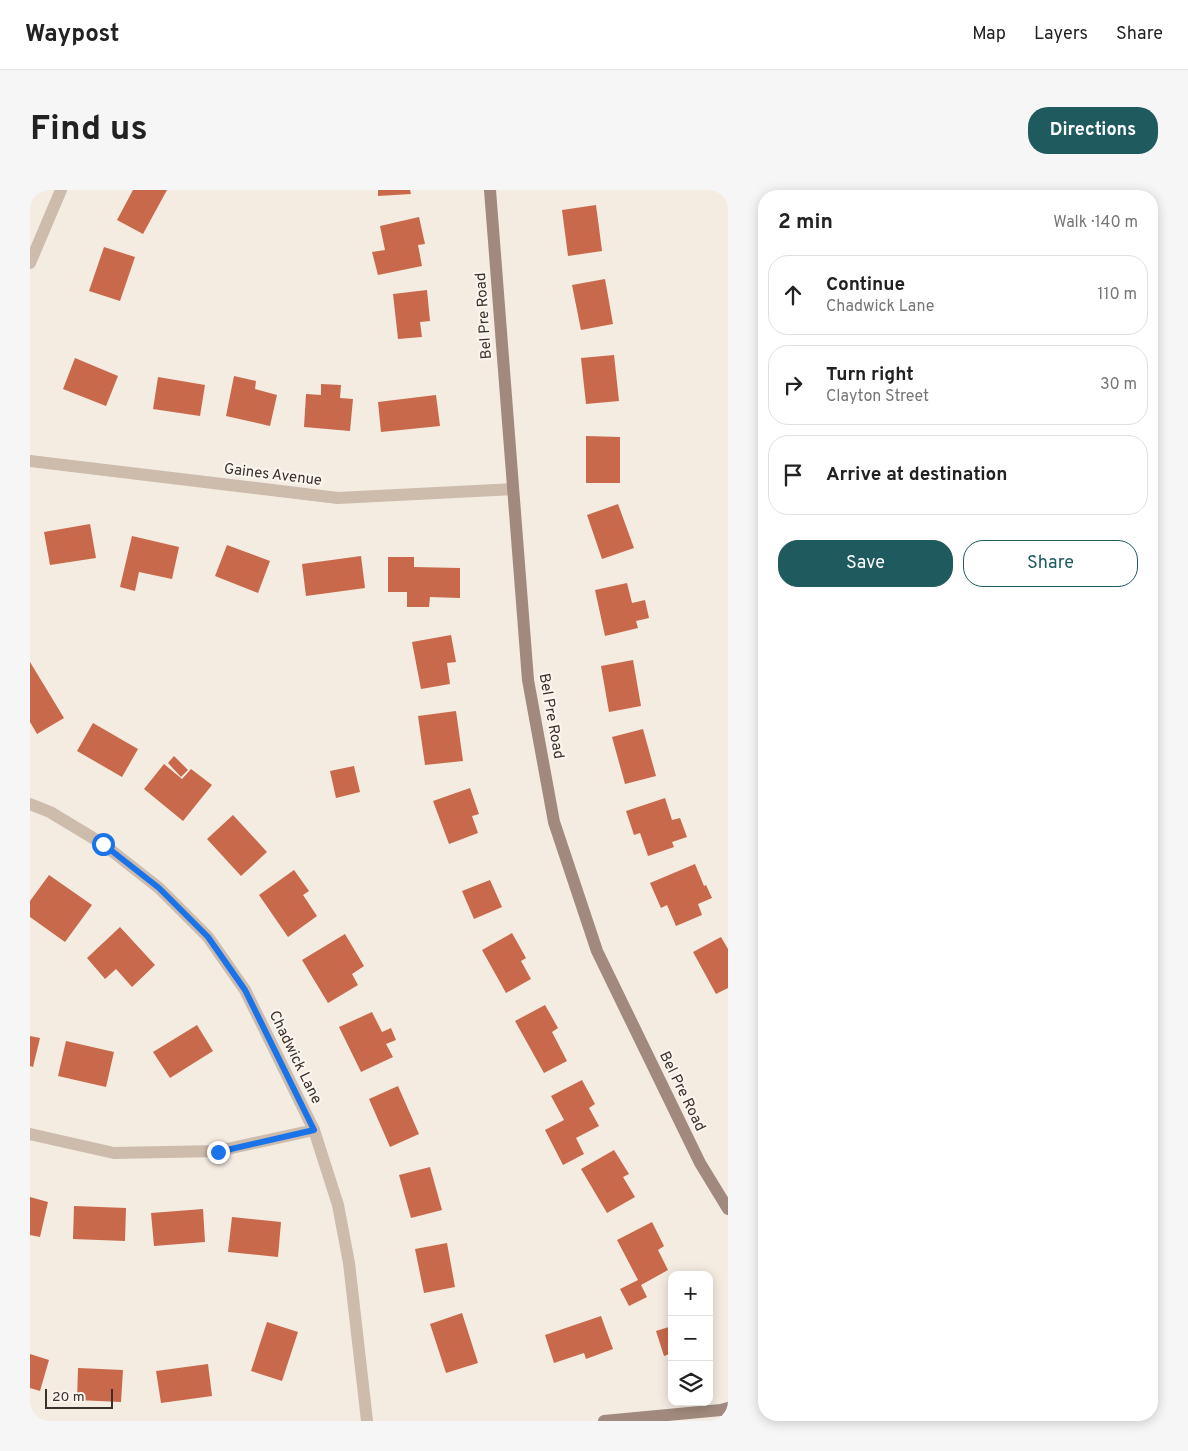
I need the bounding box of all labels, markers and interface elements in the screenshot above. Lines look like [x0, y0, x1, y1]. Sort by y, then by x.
text: Waypost [25, 20, 119, 50]
text: Map [972, 23, 1006, 46]
text: Layers [1034, 23, 1088, 46]
text: Share [1116, 23, 1163, 46]
button: Directions [1028, 107, 1158, 154]
text: Find us [30, 108, 148, 152]
text: 2 min [778, 209, 833, 236]
text: Walk · 140 m [1053, 213, 1138, 233]
street label: Bel Pre Road [472, 272, 497, 360]
text: Continue [826, 273, 905, 297]
icon: ahead [779, 281, 807, 309]
text: 110 m [1097, 285, 1137, 305]
text: Chadwick Lane [826, 297, 934, 317]
text: Turn right [826, 363, 914, 387]
icon: right [779, 371, 807, 399]
text: 30 m [1100, 375, 1137, 395]
text: Clayton Street [826, 387, 929, 407]
street label: Gaines Avenue [223, 460, 323, 491]
icon: arrive [779, 461, 807, 489]
text: Arrive at destination [826, 463, 1007, 487]
button: Save [778, 540, 953, 587]
button: Share [963, 540, 1138, 587]
street label: Bel Pre Road [534, 672, 567, 761]
route start [92, 833, 115, 856]
street label: Chadwick Lane [264, 1008, 325, 1107]
street label: Bel Pre Road [654, 1049, 709, 1135]
route end [207, 1141, 230, 1164]
map controls [668, 1271, 713, 1406]
button: + [668, 1271, 713, 1316]
button: − [668, 1316, 713, 1361]
button: layers [668, 1361, 713, 1406]
scale bar [45, 1386, 112, 1409]
text: 20 m [52, 1389, 85, 1406]

